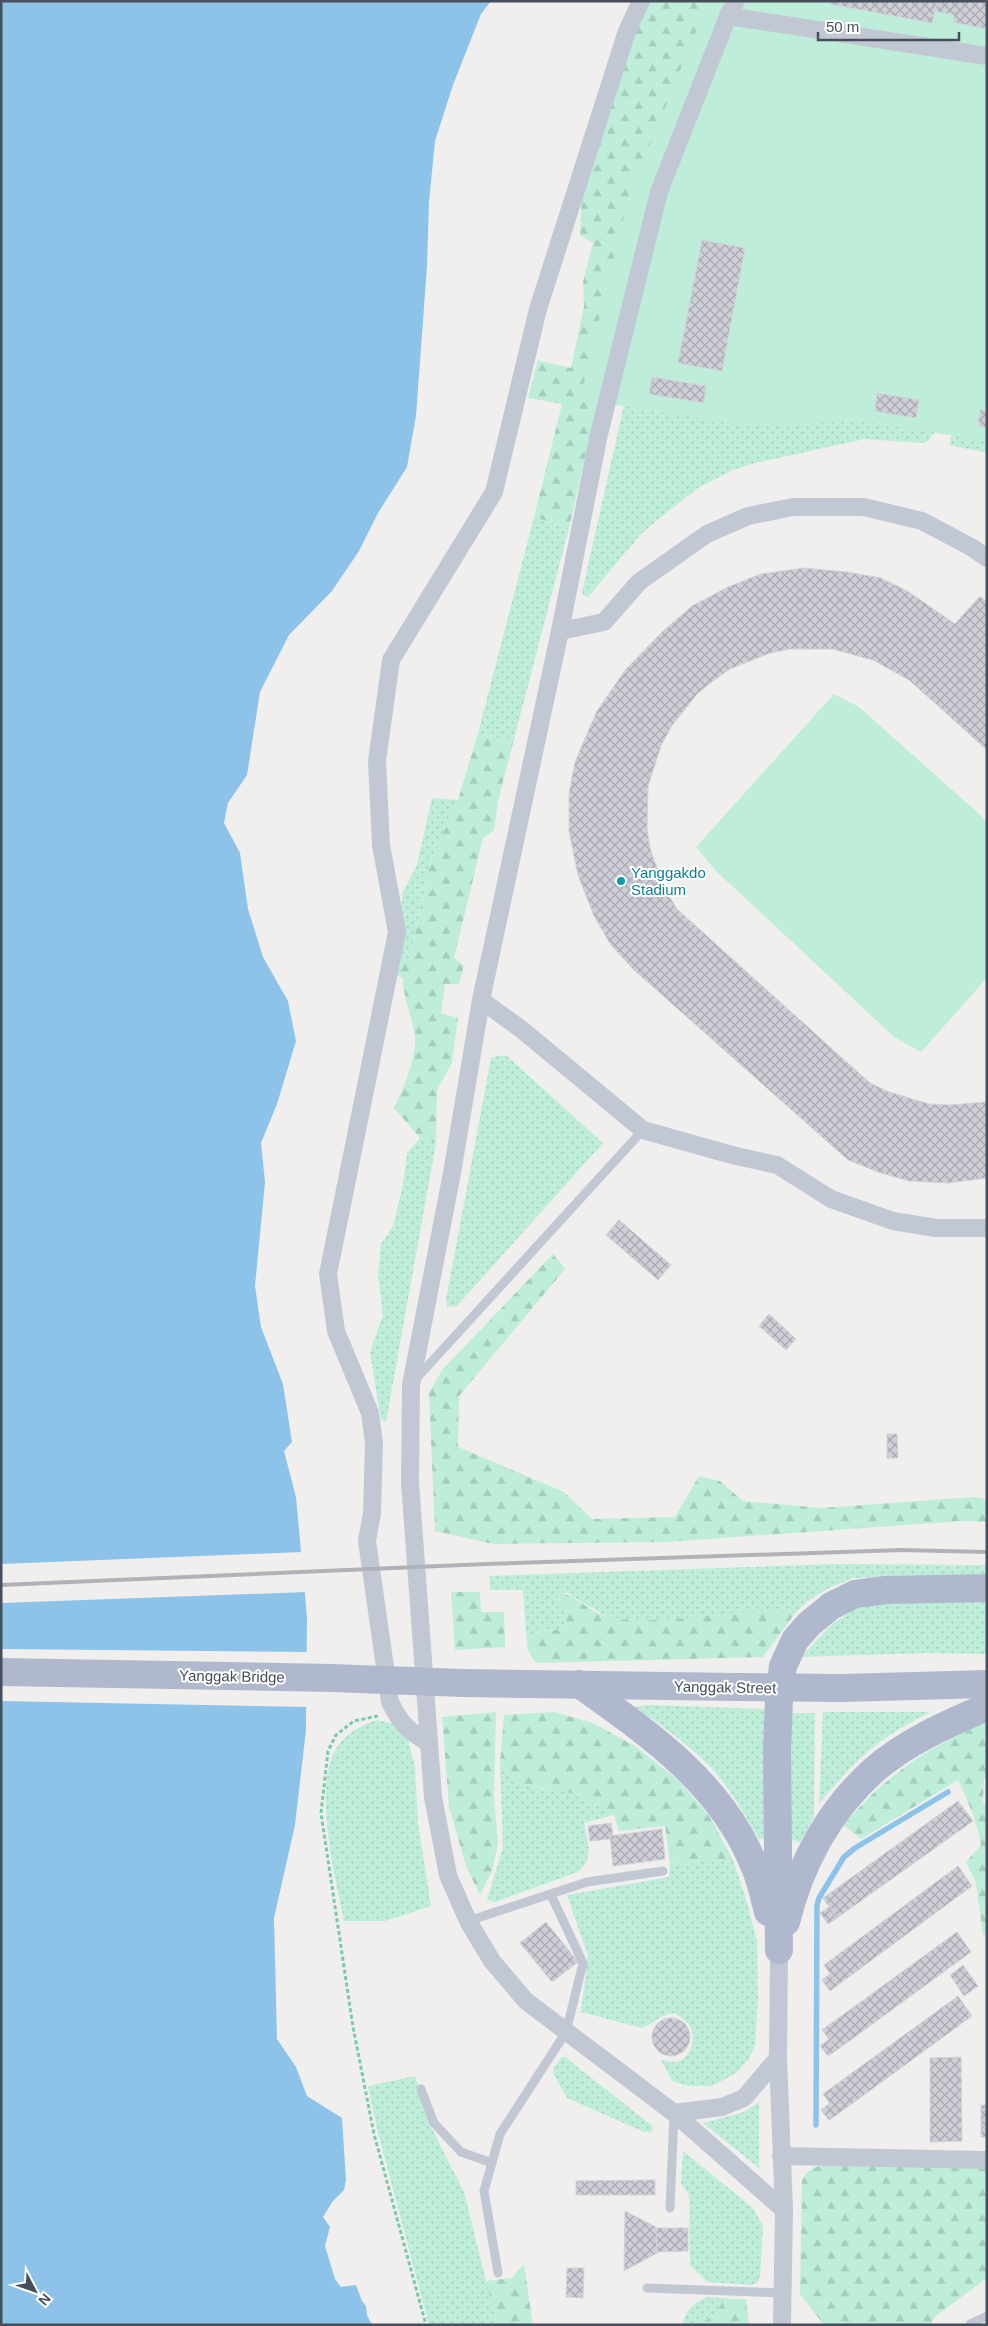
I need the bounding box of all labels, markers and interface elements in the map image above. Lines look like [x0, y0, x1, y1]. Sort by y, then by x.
scale bar [818, 10, 959, 42]
text: 50 m [826, 18, 859, 35]
place label: Yanggakdo Stadium [631, 864, 706, 898]
marker: Yanggakdo Stadium [615, 875, 627, 887]
street label: Yanggak Bridge [179, 1667, 285, 1685]
street label: Yanggak Street [674, 1678, 777, 1696]
north arrow [10, 2266, 60, 2316]
text: N [35, 2290, 54, 2309]

